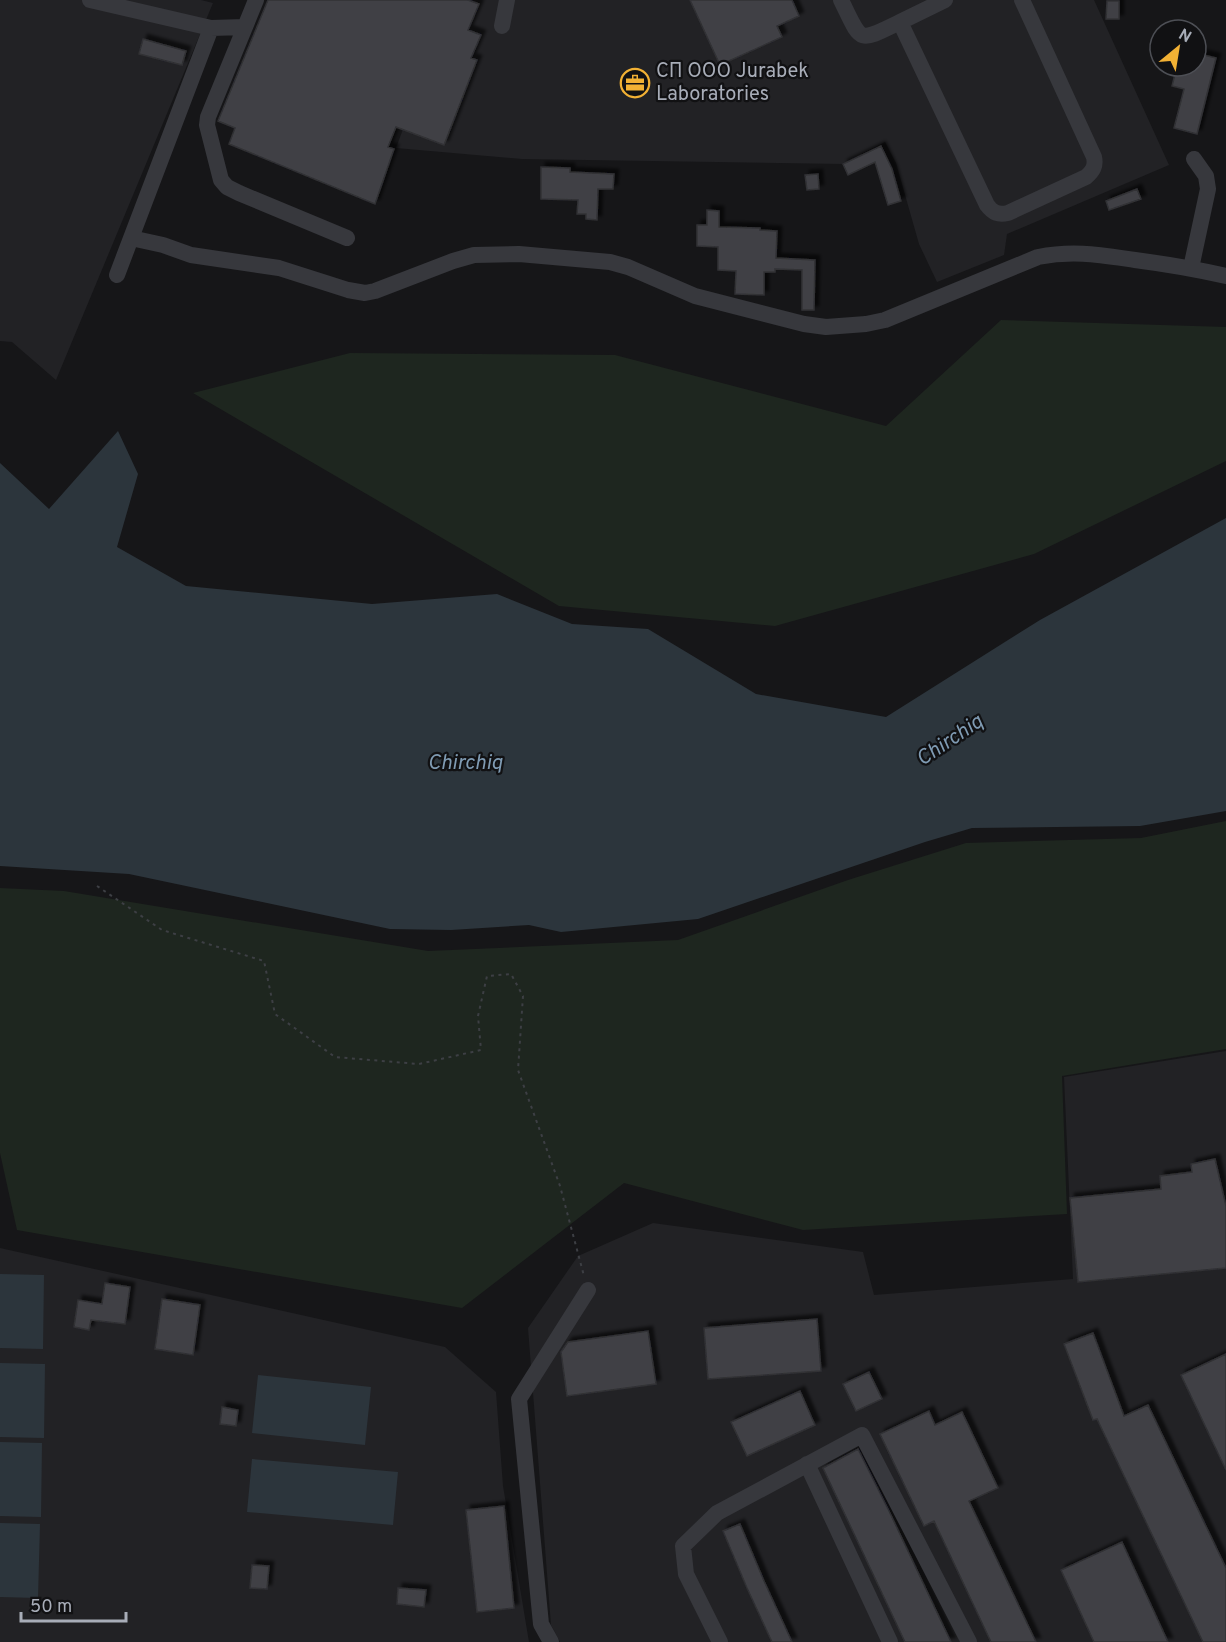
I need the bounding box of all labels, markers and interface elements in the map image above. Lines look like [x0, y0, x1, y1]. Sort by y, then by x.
north arrow [1148, 18, 1208, 78]
text: N [1175, 25, 1194, 48]
place label: СП ООО Jurabek Laboratories [656, 59, 809, 108]
office icon: СП ООО Jurabek Laboratories [619, 67, 651, 99]
water label: Chirchiq [911, 709, 989, 773]
water label: Chirchiq [428, 750, 503, 777]
scale bar [21, 1585, 126, 1623]
text: 50 m [30, 1596, 72, 1619]

